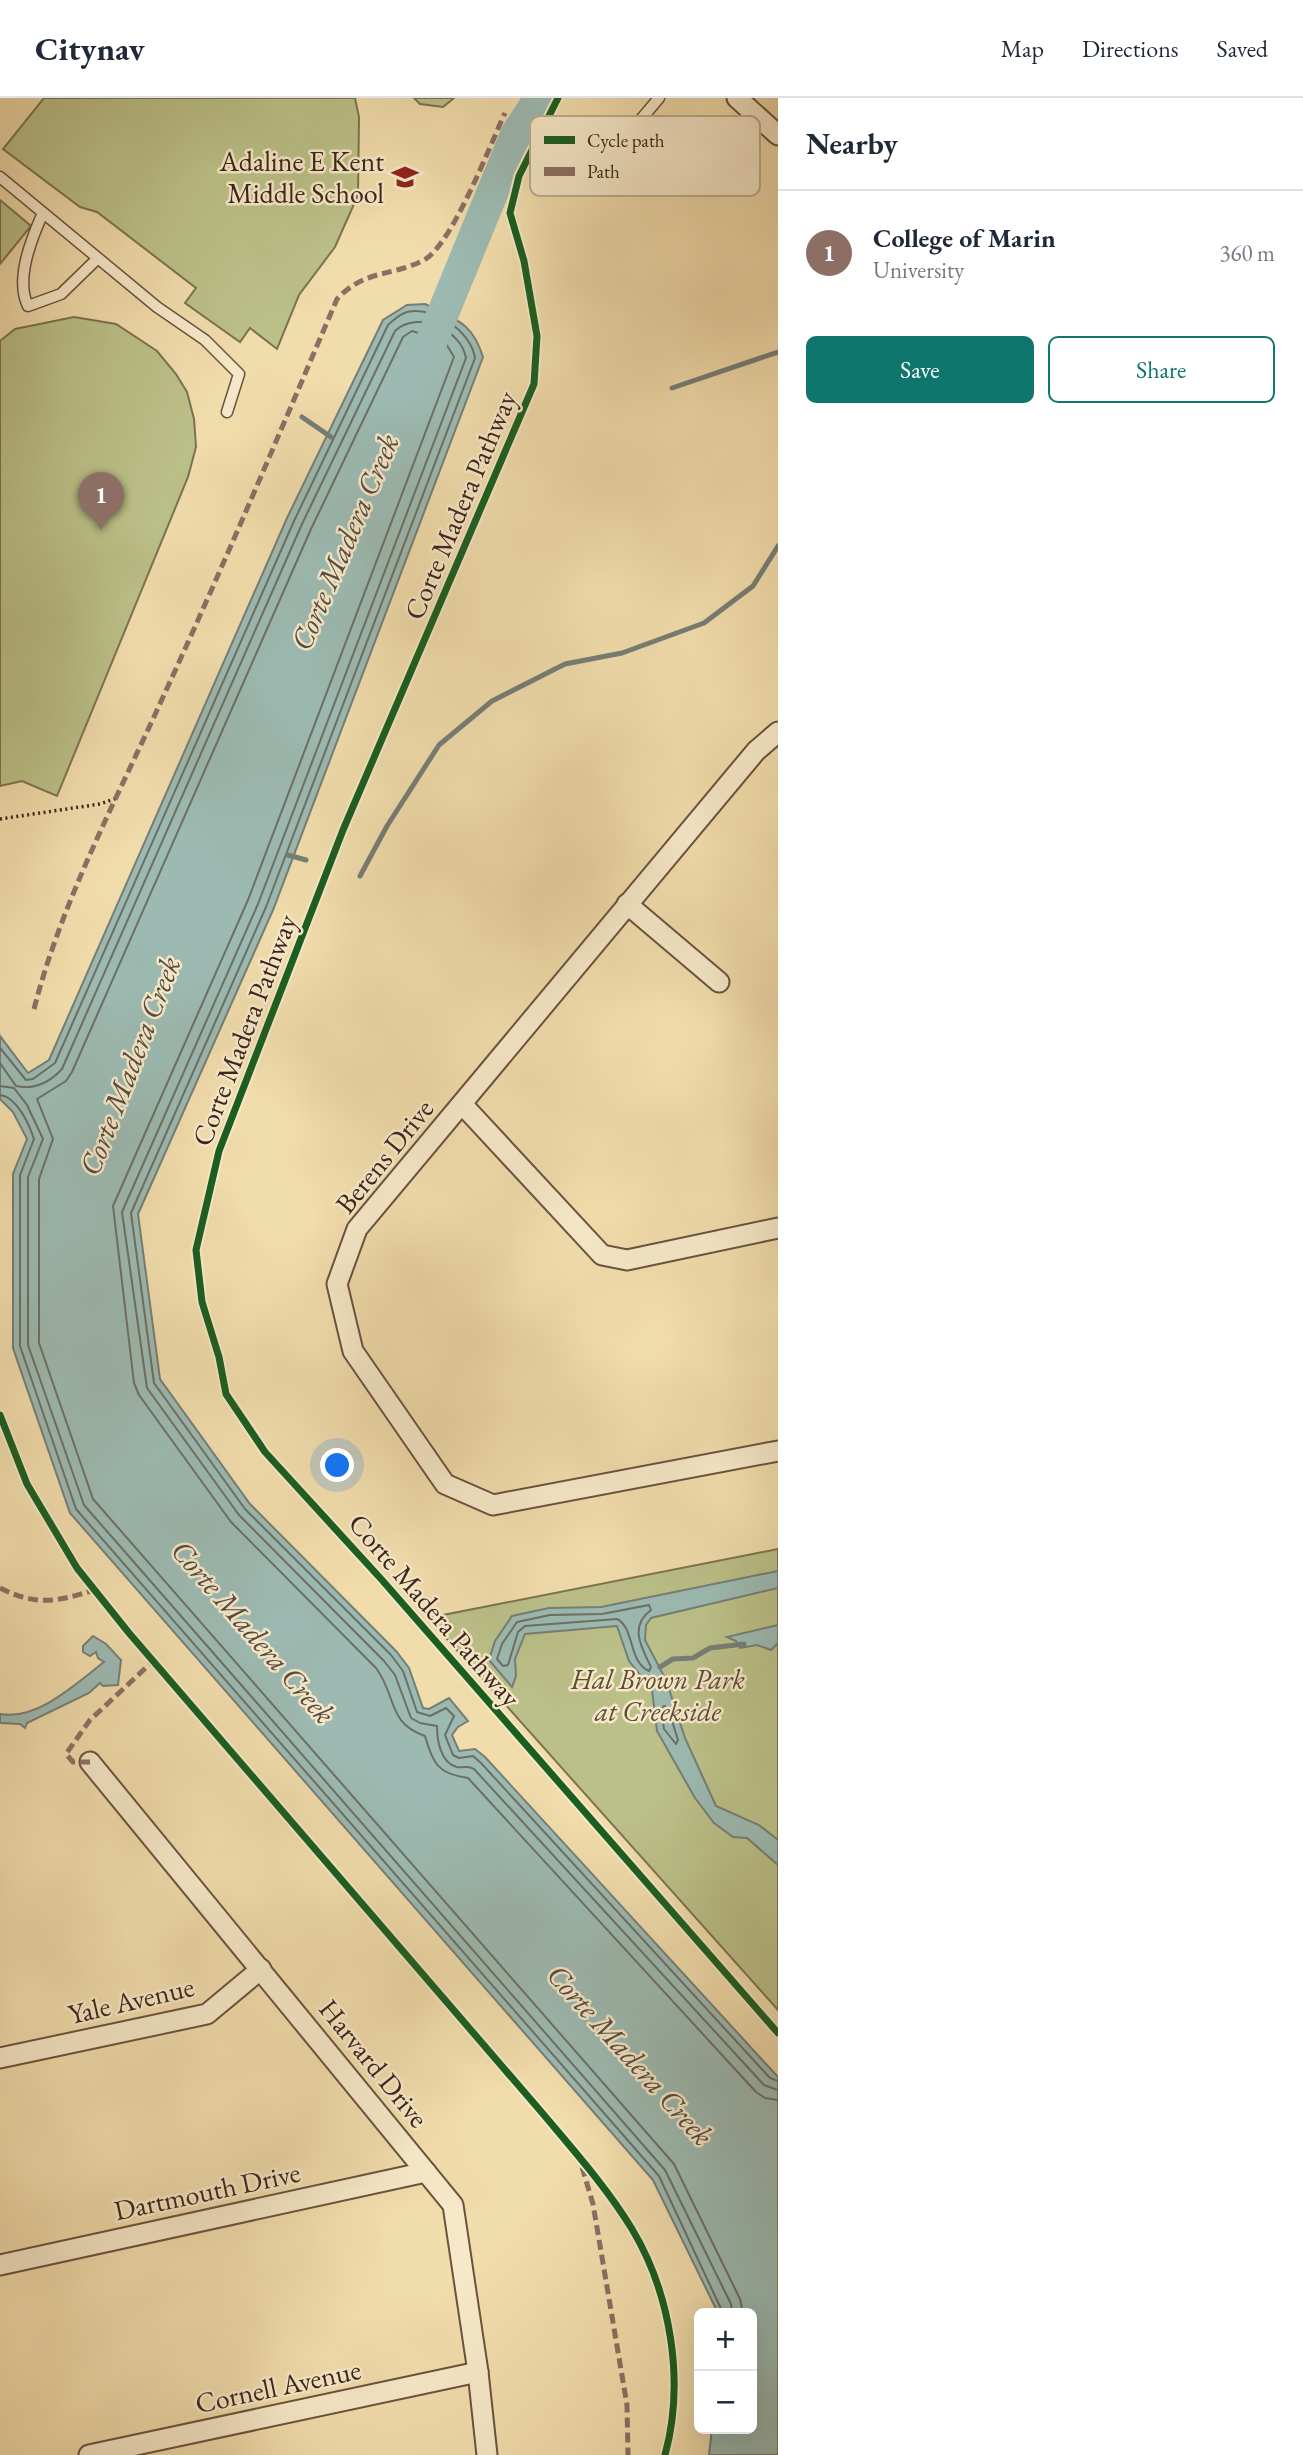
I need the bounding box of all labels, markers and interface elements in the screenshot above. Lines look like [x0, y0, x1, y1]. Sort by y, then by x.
text: Citynav [35, 27, 145, 70]
text: Map [1001, 33, 1044, 64]
text: Directions [1082, 33, 1179, 64]
text: Saved [1217, 33, 1268, 64]
legend [530, 116, 760, 196]
text: Nearby [806, 124, 898, 163]
text: Cycle path [587, 128, 665, 153]
place label: Adaline E Kent Middle School [218, 143, 384, 211]
text: Path [587, 159, 620, 184]
school or university icon: Adaline E Kent Middle School [390, 162, 420, 192]
text: College of Marin [873, 221, 1056, 255]
text: 1 [823, 238, 835, 268]
text: 360 m [1219, 238, 1275, 268]
text: University [873, 255, 964, 285]
button: Save [806, 336, 1034, 403]
button: Share [1048, 336, 1275, 403]
street label: Corte Madera Pathway [396, 384, 525, 625]
water label: Corte Madera Creek [281, 427, 408, 656]
pin: 1 [78, 472, 124, 530]
street label: Corte Madera Pathway [183, 908, 305, 1151]
water label: Corte Madera Creek [70, 950, 189, 1181]
street label: Berens Drive [327, 1091, 441, 1221]
your location [320, 1448, 354, 1482]
street label: Corte Madera Pathway [341, 1506, 529, 1715]
water label: Corte Madera Creek [163, 1532, 344, 1732]
park label: Hal Brown Park at Creekside [570, 1661, 745, 1729]
water label: Corte Madera Creek [538, 1956, 723, 2154]
street label: Yale Avenue [65, 1968, 198, 2032]
street label: Harvard Drive [311, 1991, 437, 2135]
street label: Dartmouth Drive [111, 2154, 303, 2228]
map controls [694, 2308, 757, 2434]
button: + [694, 2308, 757, 2371]
street label: Cornell Avenue [192, 2351, 364, 2421]
button: − [694, 2371, 757, 2434]

